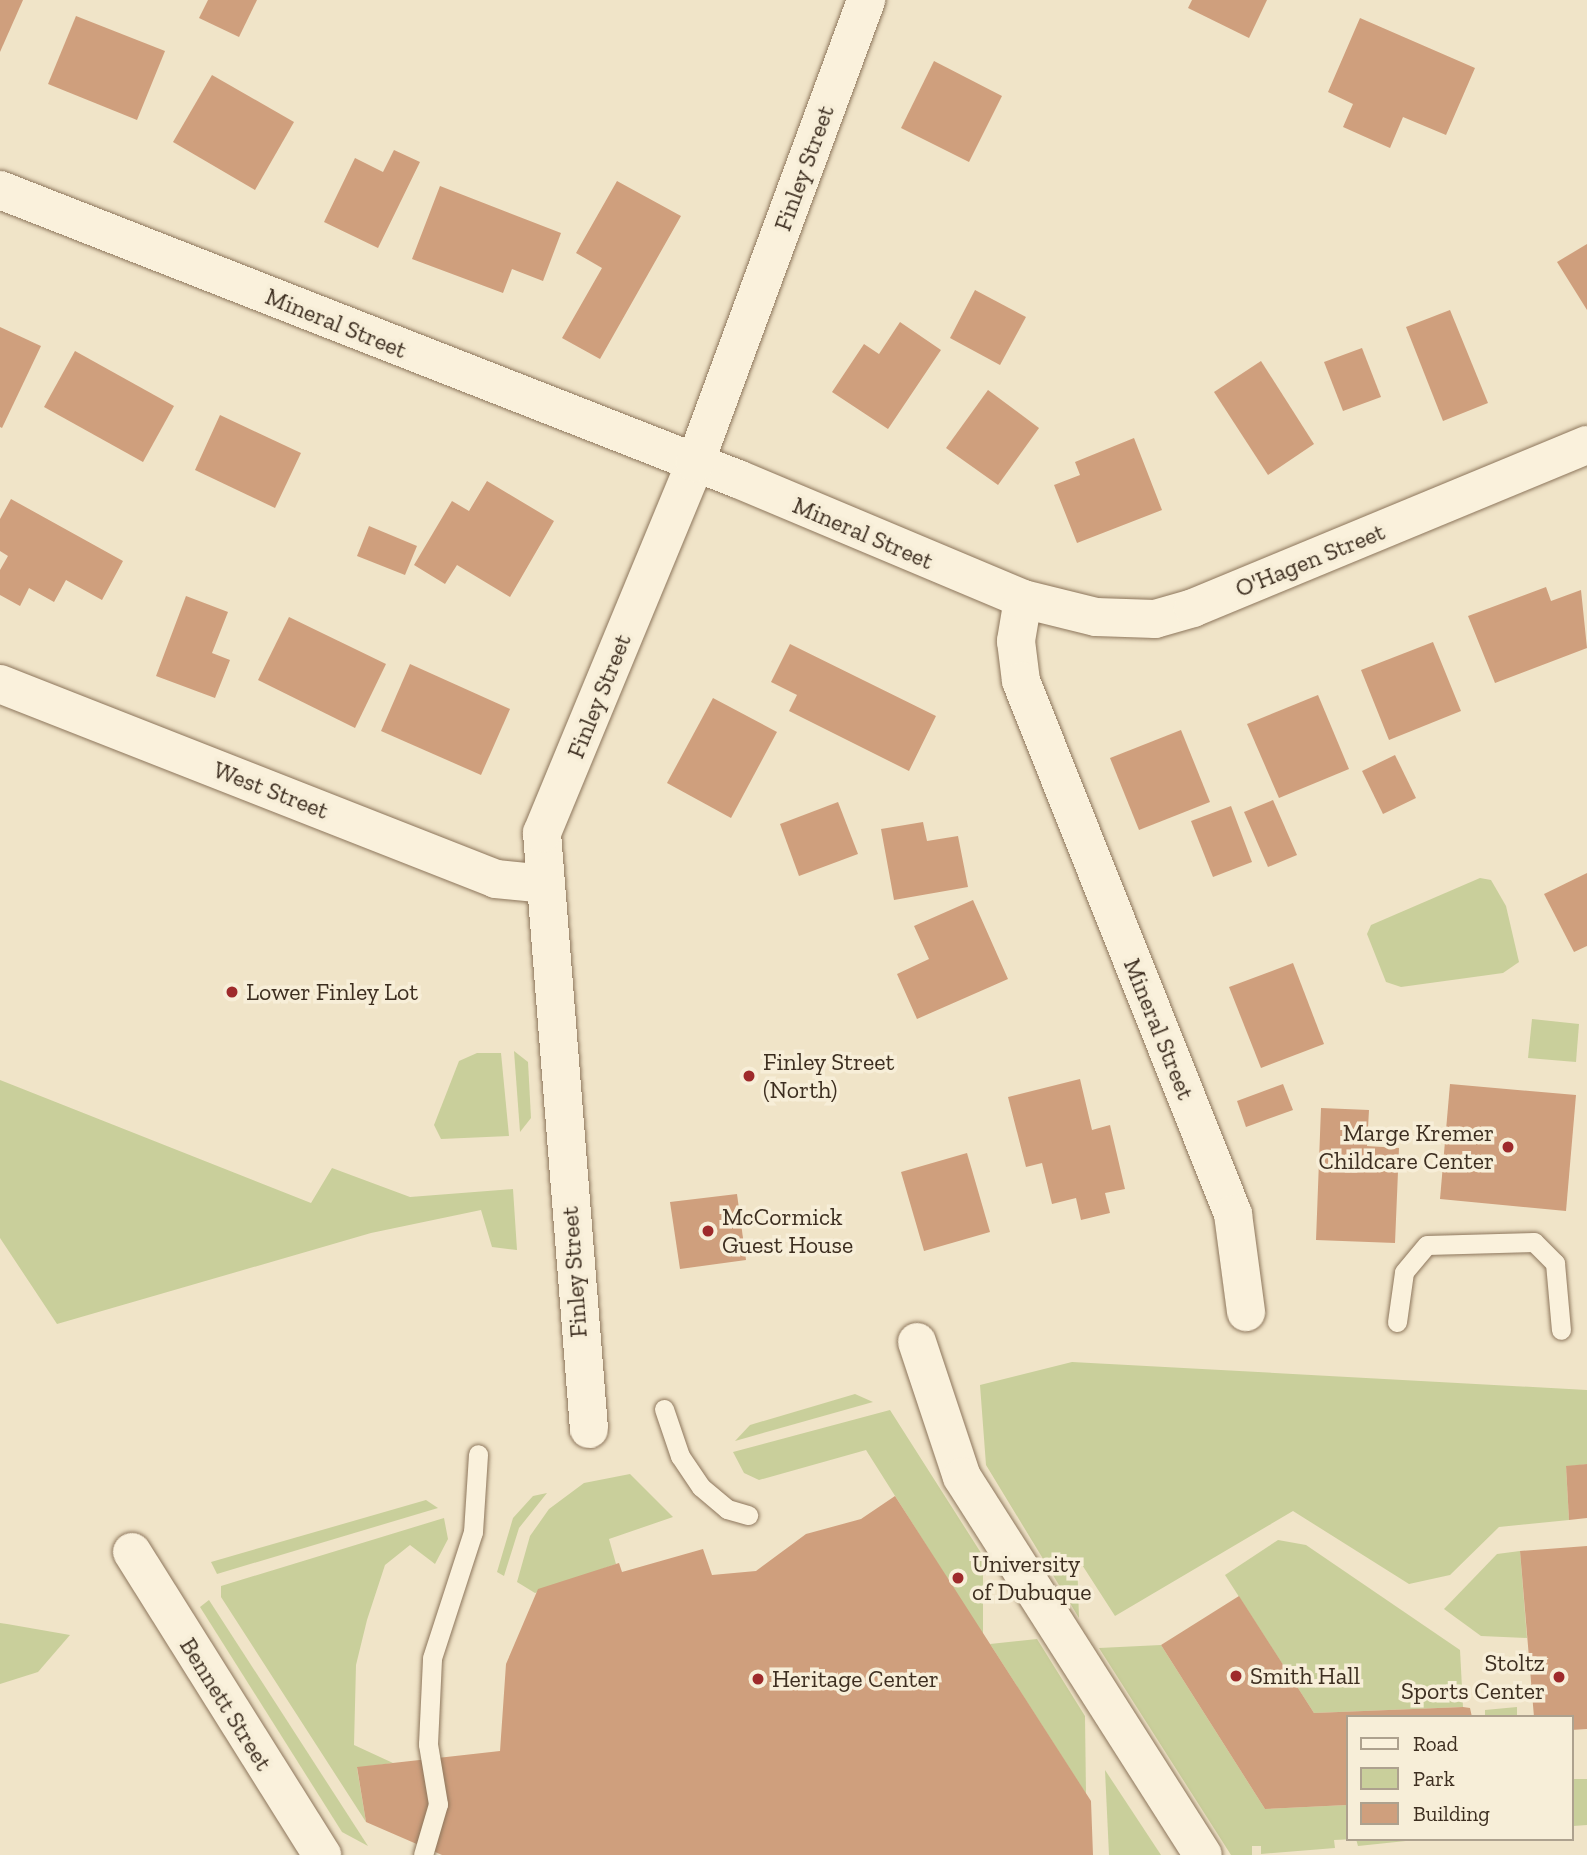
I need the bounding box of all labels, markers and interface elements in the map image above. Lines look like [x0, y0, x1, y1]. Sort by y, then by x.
street label: Finley Street [768, 101, 840, 235]
street label: Mineral Street [261, 282, 411, 364]
street label: Mineral Street [788, 491, 938, 575]
street label: O'Hagen Street [1231, 517, 1389, 603]
street label: Finley Street [561, 629, 637, 763]
street label: West Street [209, 755, 333, 825]
street label: Mineral Street [1118, 954, 1200, 1104]
place label: Lower Finley Lot [246, 978, 419, 1006]
marker: Lower Finley Lot [224, 984, 240, 1000]
place label: Finley Street (North) [763, 1048, 895, 1104]
marker: Finley Street (North) [741, 1068, 757, 1084]
place label: Marge Kremer Childcare Center [1318, 1119, 1494, 1175]
marker: Marge Kremer Childcare Center [1500, 1139, 1516, 1155]
place label: McCormick Guest House [722, 1203, 853, 1259]
street label: Finley Street [555, 1205, 593, 1339]
marker: McCormick Guest House [700, 1223, 716, 1239]
place label: University of Dubuque [972, 1550, 1092, 1606]
marker: University of Dubuque [950, 1570, 966, 1586]
street label: Bennett Street [174, 1632, 278, 1776]
place label: Stoltz Sports Center [1401, 1649, 1545, 1705]
place label: Smith Hall [1250, 1662, 1360, 1690]
place label: Heritage Center [772, 1665, 939, 1693]
marker: Smith Hall [1228, 1668, 1244, 1684]
marker: Stoltz Sports Center [1551, 1669, 1567, 1685]
marker: Heritage Center [750, 1671, 766, 1687]
legend [1346, 1715, 1573, 1841]
text: Road [1413, 1731, 1458, 1756]
text: Park [1413, 1766, 1455, 1791]
text: Building [1413, 1801, 1490, 1826]

